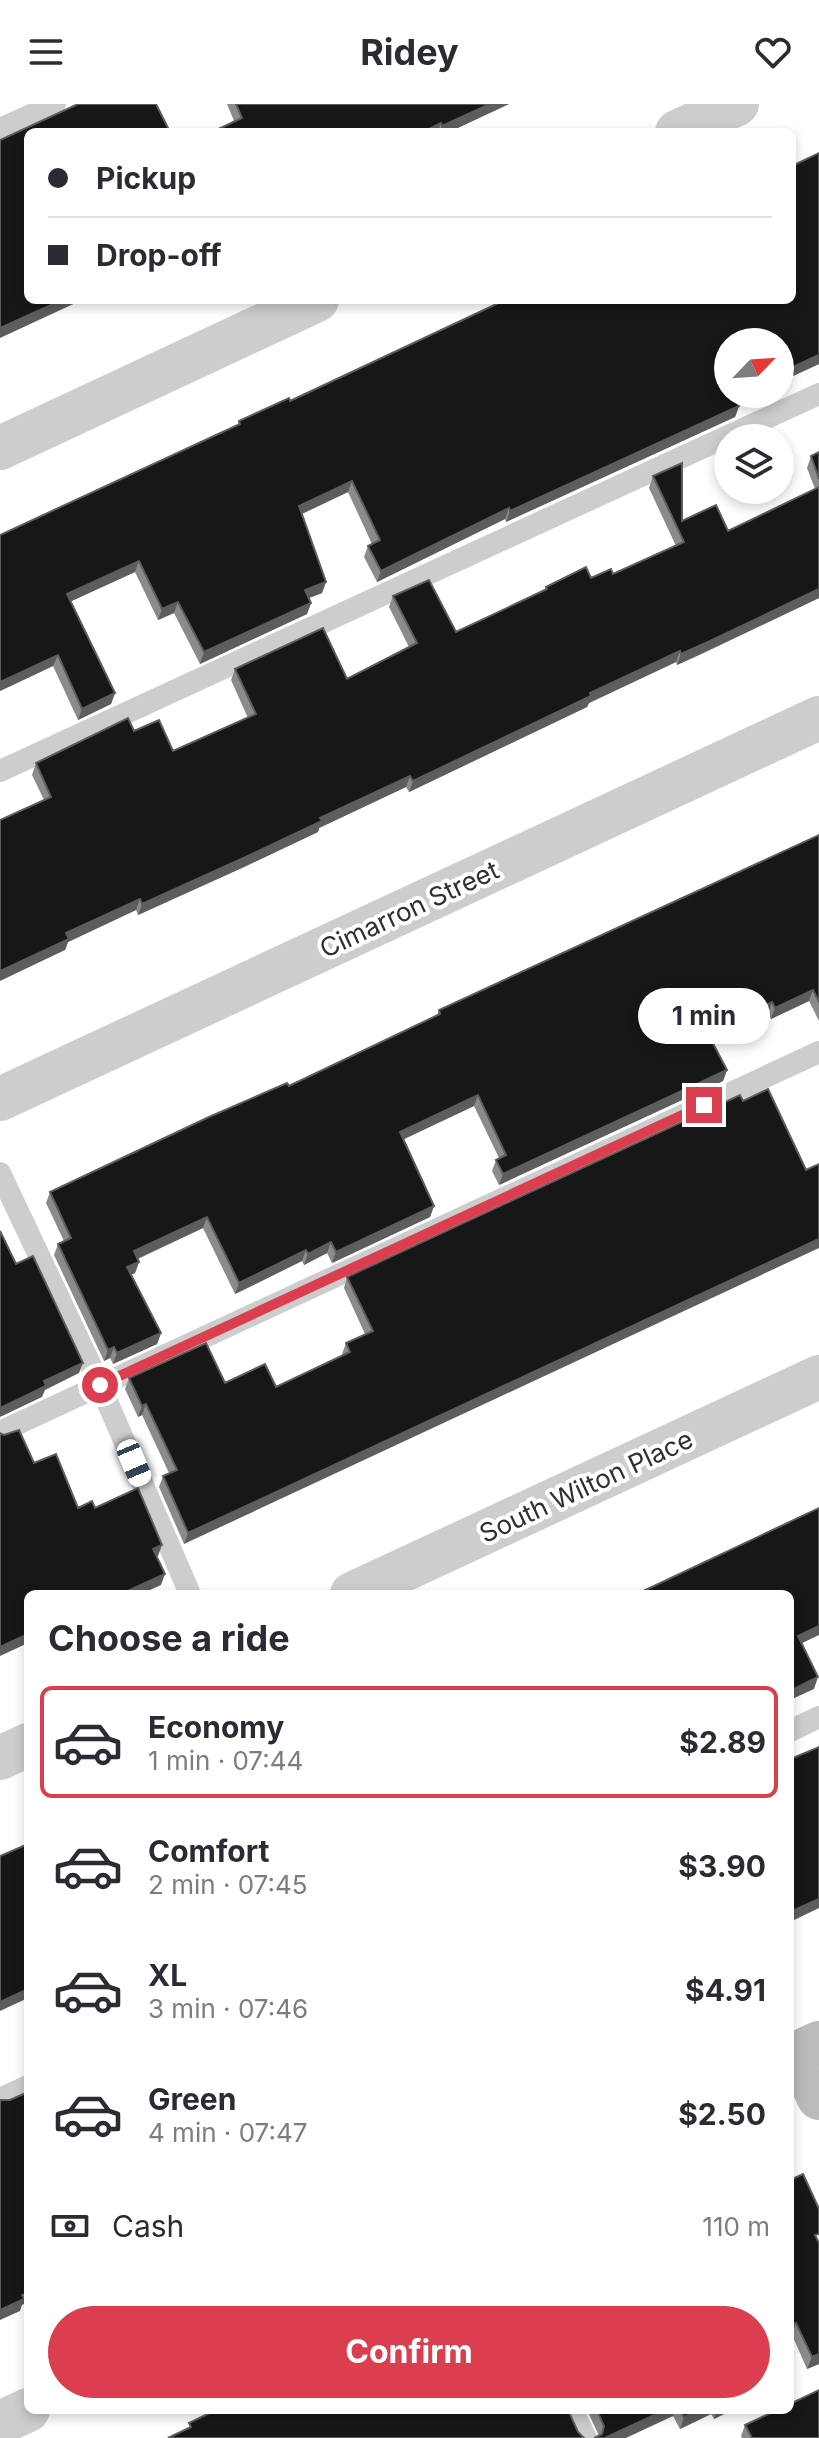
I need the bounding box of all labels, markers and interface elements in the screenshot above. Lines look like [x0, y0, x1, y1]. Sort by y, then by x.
icon: menu [24, 30, 68, 74]
text: Ridey [360, 30, 459, 74]
icon: heart [751, 30, 795, 74]
text: Pickup [96, 160, 196, 196]
text: Drop-off [96, 237, 222, 273]
north arrow [714, 328, 794, 408]
map controls [714, 328, 794, 504]
button: layers [714, 424, 794, 504]
street label: Cimarron Street [315, 854, 503, 964]
callout: 1 min [638, 989, 770, 1045]
text: 1 min [672, 1000, 736, 1031]
route end [686, 1087, 722, 1123]
route start [82, 1367, 118, 1403]
street label: South Wilton Place [475, 1423, 697, 1549]
car [114, 1436, 154, 1490]
text: Choose a ride [48, 1616, 290, 1660]
icon: car [52, 1706, 124, 1778]
text: Economy [148, 1709, 284, 1745]
text: $2.89 [679, 1724, 766, 1760]
text: 1 min · 07:44 [148, 1745, 303, 1776]
icon: car [52, 1830, 124, 1902]
text: Comfort [148, 1833, 269, 1869]
text: $3.90 [678, 1848, 766, 1884]
text: 2 min · 07:45 [148, 1869, 308, 1900]
icon: car [52, 1954, 124, 2026]
text: XL [148, 1957, 187, 1993]
text: $4.91 [685, 1972, 766, 2008]
text: 3 min · 07:46 [148, 1993, 308, 2024]
icon: car [52, 2078, 124, 2150]
text: Green [148, 2081, 236, 2117]
text: $2.50 [678, 2096, 766, 2132]
text: 4 min · 07:47 [148, 2117, 307, 2148]
icon: cash [48, 2204, 92, 2248]
text: Cash [112, 2208, 184, 2244]
text: 110 m [702, 2211, 770, 2242]
button: Confirm [48, 2306, 770, 2398]

